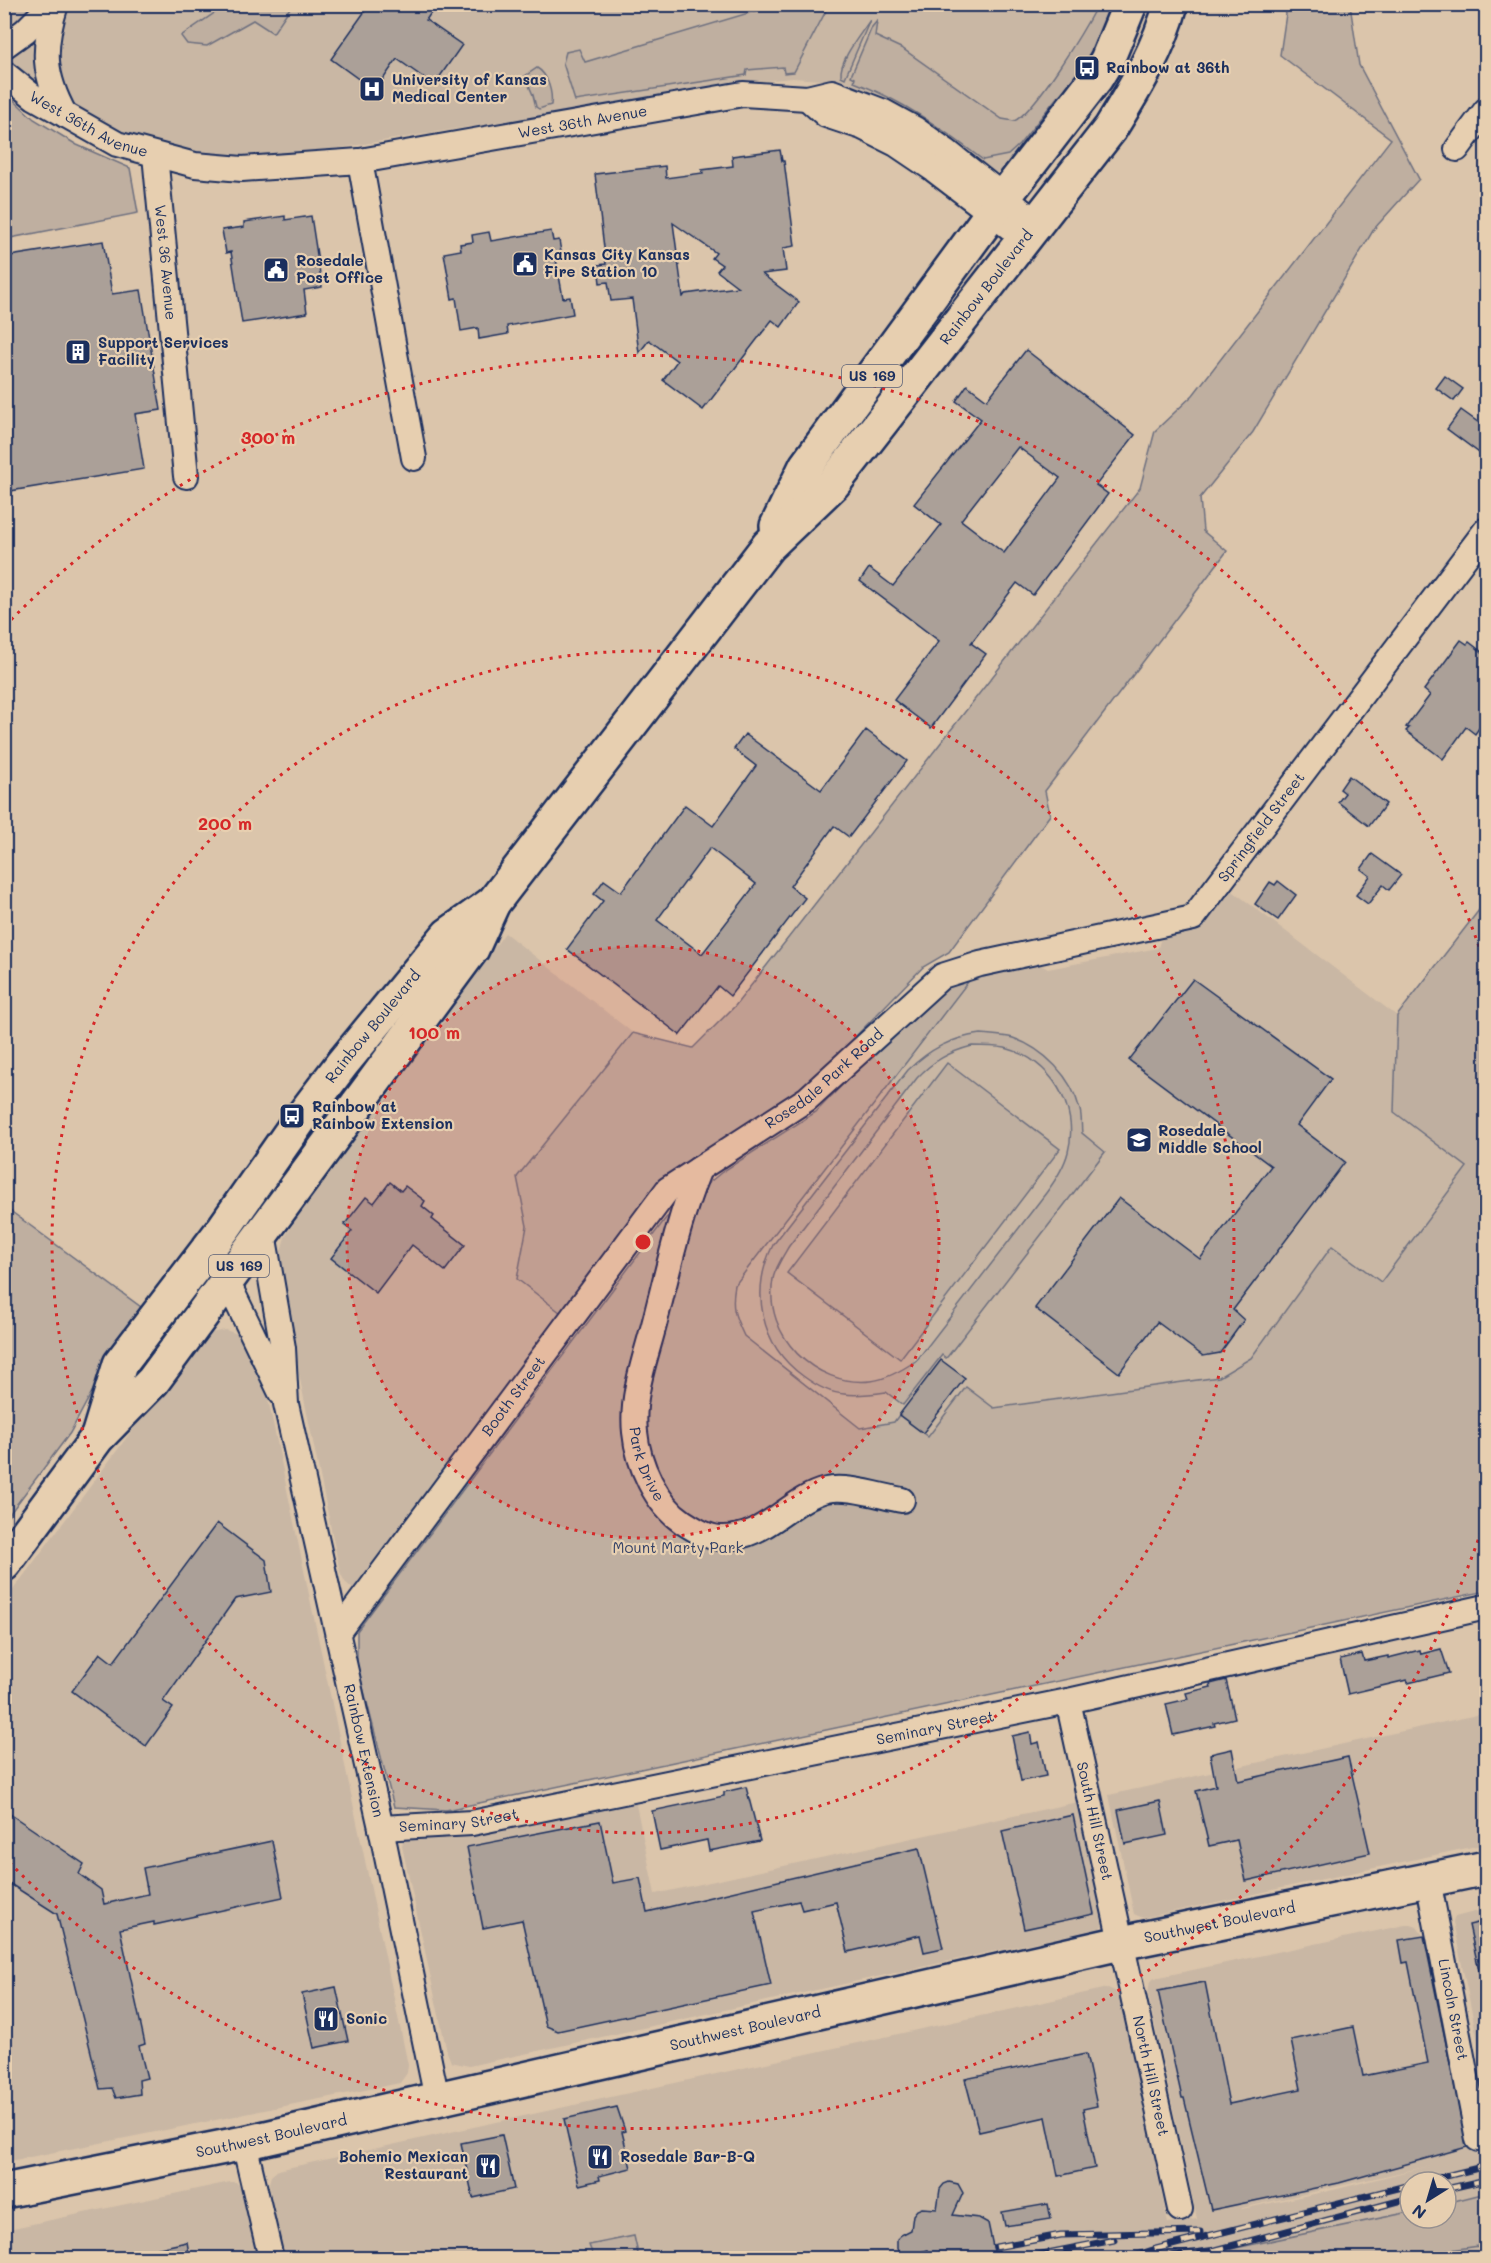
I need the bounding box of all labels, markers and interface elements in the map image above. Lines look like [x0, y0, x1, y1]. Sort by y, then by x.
bus stop icon: Rainbow at 36th [1072, 53, 1102, 83]
place label: Rainbow at 36th [1106, 57, 1230, 77]
place label: University of Kansas Medical Center [392, 69, 547, 106]
hospital icon: University of Kansas Medical Center [357, 74, 387, 104]
street label: West 36th Avenue [26, 86, 150, 161]
street label: West 36th Avenue [516, 100, 649, 142]
street label: West 36 Avenue [151, 204, 182, 321]
street label: Rainbow Boulevard [935, 225, 1037, 348]
place label: Kansas City Kansas Fire Station 10 [544, 244, 690, 281]
public building icon: Kansas City Kansas Fire Station 10 [510, 249, 540, 279]
place label: Rosedale Post Office [296, 250, 383, 287]
public building icon: Rosedale Post Office [261, 255, 291, 285]
place label: Support Services Facility [98, 332, 229, 369]
building icon: Support Services Facility [63, 337, 93, 367]
road number: US 169 [842, 365, 902, 387]
text: 300 m [241, 425, 295, 449]
street label: Springfield Street [1213, 768, 1309, 886]
text: 200 m [198, 811, 252, 835]
street label: Rainbow Boulevard [320, 965, 424, 1087]
text: 100 m [408, 1020, 460, 1044]
street label: Rosedale Park Road [761, 1023, 887, 1133]
place label: Rainbow at Rainbow Extension [312, 1096, 453, 1133]
bus stop icon: Rainbow at Rainbow Extension [277, 1101, 307, 1131]
place label: Rosedale Middle School [1158, 1120, 1262, 1157]
school or university icon: Rosedale Middle School [1124, 1125, 1154, 1155]
centre of rings [633, 1232, 653, 1252]
road number: US 169 [209, 1255, 269, 1277]
street label: Booth Street [476, 1352, 549, 1440]
street label: Park Drive [626, 1426, 670, 1505]
park label: Mount Marty Park [613, 1537, 743, 1557]
street label: Rainbow Extension [340, 1682, 389, 1819]
street label: Seminary Street [874, 1705, 996, 1749]
street label: South Hill Street [1073, 1760, 1118, 1882]
street label: Seminary Street [398, 1803, 520, 1836]
street label: Southwest Boulevard [1142, 1896, 1297, 1947]
street label: Lincoln Street [1434, 1957, 1474, 2062]
street label: Southwest Boulevard [668, 2001, 823, 2055]
restaurant icon: Sonic [311, 2004, 341, 2034]
place label: Sonic [346, 2008, 387, 2028]
street label: North Hill Street [1129, 2014, 1175, 2138]
street label: Southwest Boulevard [194, 2109, 349, 2161]
restaurant icon: Rosedale Bar-B-Q [585, 2142, 615, 2172]
place label: Bohemio Mexican Restaurant [339, 2146, 468, 2183]
place label: Rosedale Bar-B-Q [620, 2146, 755, 2166]
restaurant icon: Bohemio Mexican Restaurant [473, 2151, 503, 2181]
north arrow [1398, 2170, 1458, 2230]
text: N [1407, 2200, 1430, 2224]

